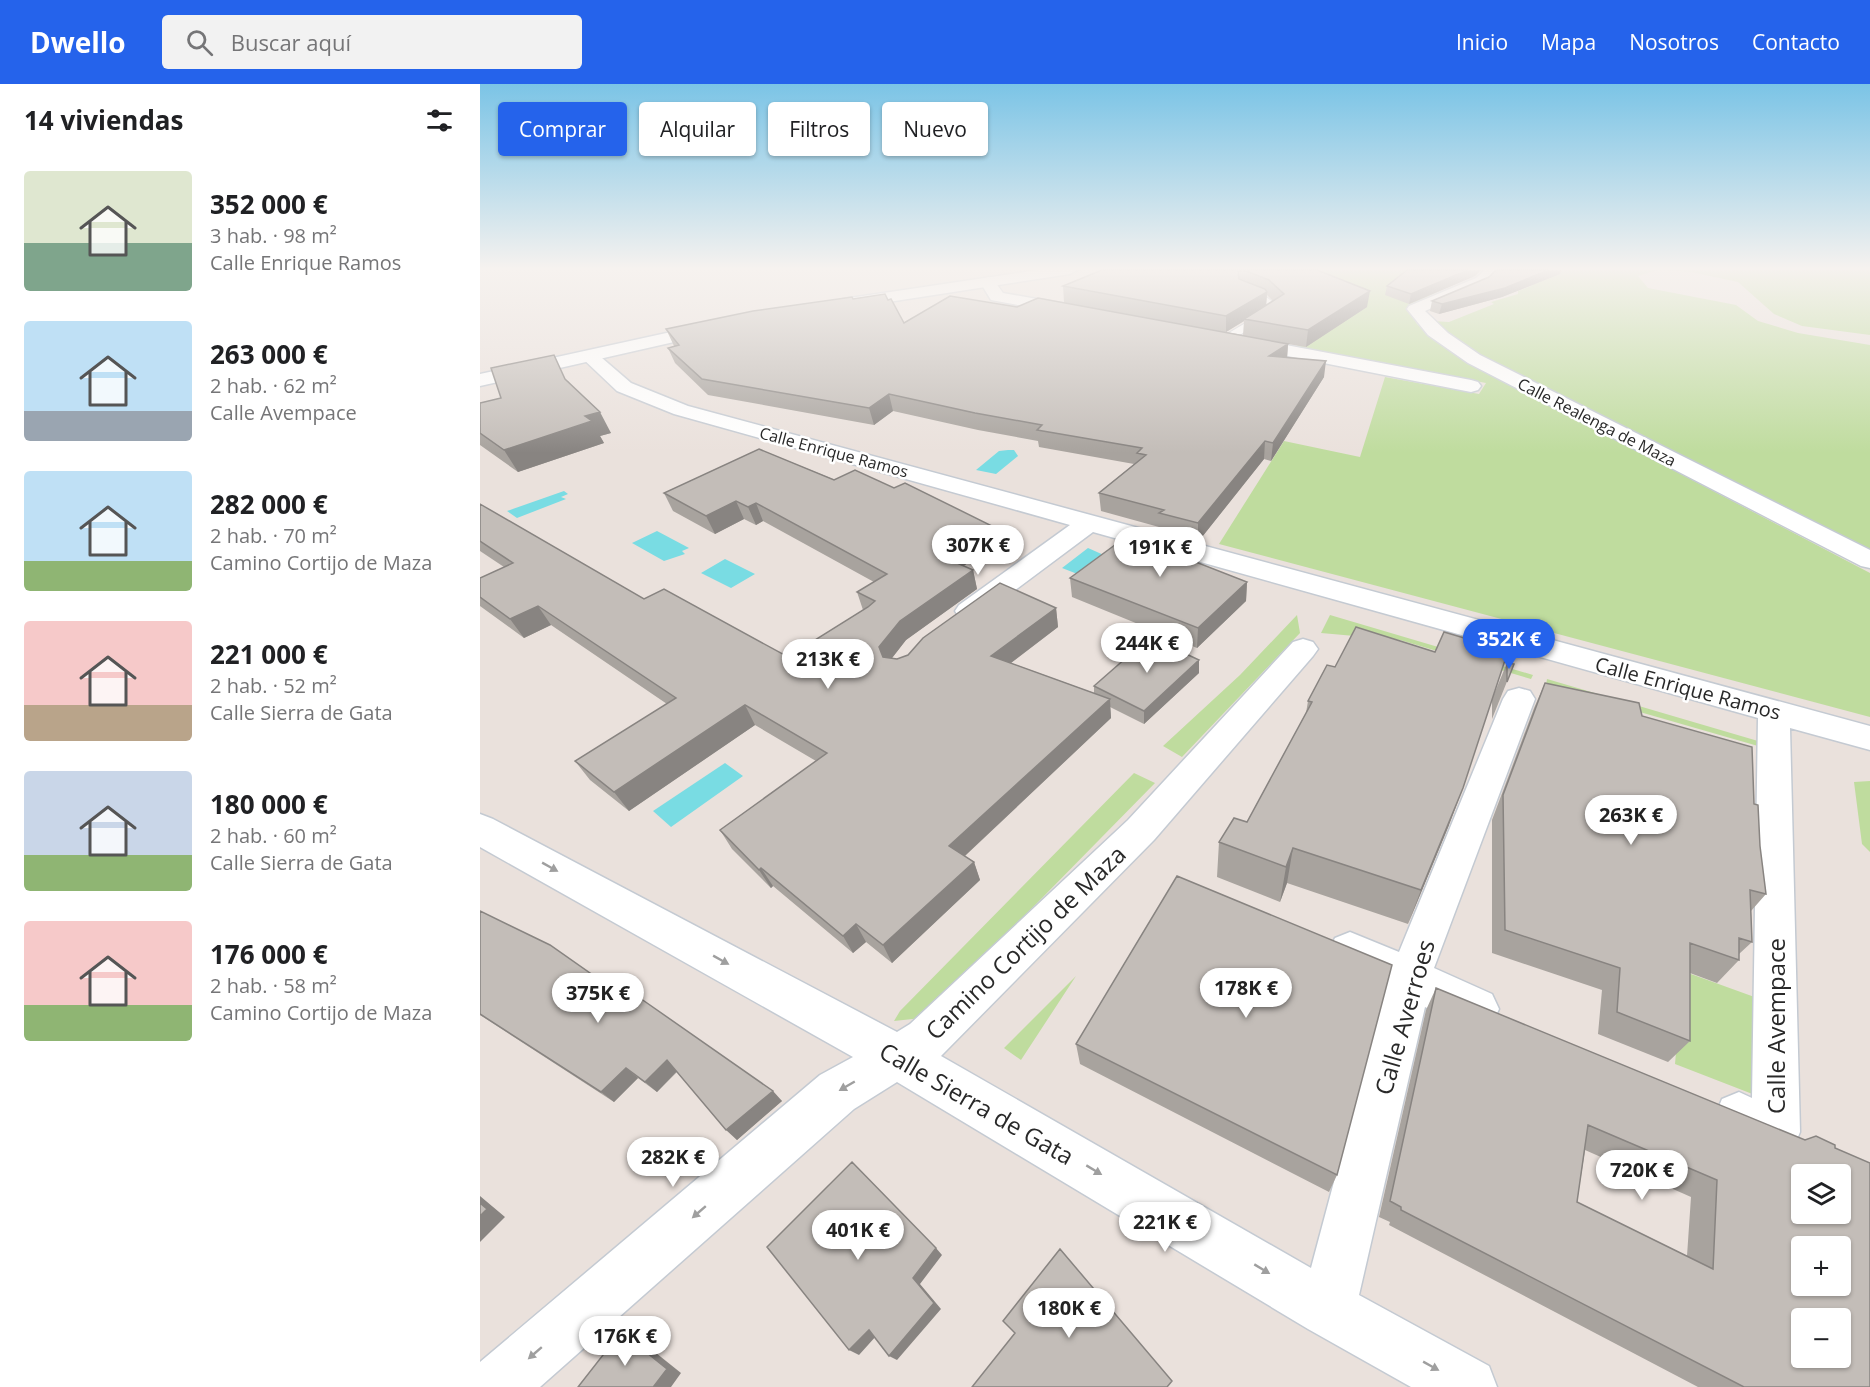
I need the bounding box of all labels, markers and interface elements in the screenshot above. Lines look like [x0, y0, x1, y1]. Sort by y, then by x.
search box [162, 15, 582, 69]
text: Dwello [30, 23, 126, 61]
icon: search [183, 26, 216, 59]
text: Buscar aquí [231, 27, 351, 57]
text: Inicio [1456, 28, 1508, 56]
text: Mapa [1541, 28, 1596, 56]
text: Nosotros [1629, 28, 1719, 56]
text: Contacto [1752, 28, 1840, 56]
text: 14 viviendas [24, 102, 183, 138]
chip: Comprar [498, 102, 627, 156]
chip: Alquilar [639, 102, 756, 156]
chip: Filtros [768, 102, 870, 156]
chip: Nuevo [882, 102, 988, 156]
icon: filters [423, 104, 456, 137]
text: 352 000 € [210, 186, 328, 222]
icon: home [72, 195, 144, 267]
text: 3 hab. · 98 m² [210, 222, 337, 249]
text: Calle Enrique Ramos [210, 249, 401, 276]
text: 263 000 € [210, 336, 328, 372]
icon: home [72, 345, 144, 417]
text: 2 hab. · 62 m² [210, 372, 337, 399]
street label: Calle Realenga de Maza [1514, 372, 1680, 472]
text: Calle Avempace [210, 399, 357, 426]
street label: Calle Enrique Ramos [757, 422, 911, 482]
text: 282 000 € [210, 486, 328, 522]
icon: home [72, 495, 144, 567]
text: 2 hab. · 70 m² [210, 522, 337, 549]
pin: 307K € [929, 525, 1027, 576]
pin: 191K € [1111, 527, 1209, 578]
text: 307K € [946, 531, 1010, 558]
text: 191K € [1128, 533, 1192, 560]
text: Camino Cortijo de Maza [210, 549, 432, 576]
pin: 352K € [1460, 619, 1558, 670]
pin: 244K € [1098, 623, 1196, 674]
text: 352K € [1477, 625, 1541, 652]
text: 244K € [1115, 629, 1179, 656]
text: 221 000 € [210, 636, 328, 672]
pin: 213K € [779, 639, 877, 690]
icon: home [72, 645, 144, 717]
text: 213K € [796, 645, 860, 672]
street label: Calle Enrique Ramos [1592, 650, 1784, 726]
text: 2 hab. · 52 m² [210, 672, 337, 699]
text: Calle Sierra de Gata [210, 699, 393, 726]
text: 180 000 € [210, 786, 328, 822]
icon: home [72, 795, 144, 867]
pin: 263K € [1582, 795, 1680, 846]
text: 263K € [1599, 801, 1663, 828]
text: 2 hab. · 60 m² [210, 822, 337, 849]
street label: Camino Cortijo de Maza [918, 837, 1132, 1047]
text: Calle Sierra de Gata [210, 849, 393, 876]
one-way arrow [541, 862, 558, 872]
text: 176 000 € [210, 936, 328, 972]
street label: Calle Averroes [1366, 936, 1442, 1098]
street label: Calle Avempace [1759, 938, 1792, 1114]
icon: home [72, 945, 144, 1017]
one-way arrow [713, 955, 730, 965]
pin: 178K € [1197, 968, 1295, 1019]
text: 2 hab. · 58 m² [210, 972, 337, 999]
pin: 375K € [549, 973, 647, 1024]
text: 178K € [1214, 974, 1278, 1001]
text: 375K € [566, 979, 630, 1006]
text: Camino Cortijo de Maza [210, 999, 432, 1026]
street label: Calle Sierra de Gata [874, 1034, 1080, 1172]
one-way arrow [839, 1081, 856, 1091]
pin: 282K € [624, 1137, 722, 1188]
text: 282K € [641, 1143, 705, 1170]
pin: 720K € [1593, 1150, 1691, 1201]
text: 720K € [1610, 1156, 1674, 1183]
map controls [1791, 1164, 1851, 1368]
button: layers [1791, 1164, 1851, 1224]
one-way arrow [1086, 1165, 1102, 1176]
pin: 221K € [1116, 1202, 1214, 1253]
one-way arrow [692, 1205, 707, 1218]
text: 221K € [1133, 1208, 1197, 1235]
pin: 401K € [809, 1210, 907, 1261]
text: 401K € [826, 1216, 890, 1243]
button: + [1791, 1236, 1851, 1296]
one-way arrow [1254, 1264, 1270, 1275]
pin: 180K € [1020, 1288, 1118, 1339]
text: 180K € [1037, 1294, 1101, 1321]
button: − [1791, 1308, 1851, 1368]
pin: 176K € [576, 1316, 674, 1367]
text: 176K € [593, 1322, 657, 1349]
one-way arrow [528, 1346, 543, 1359]
one-way arrow [1423, 1361, 1439, 1372]

